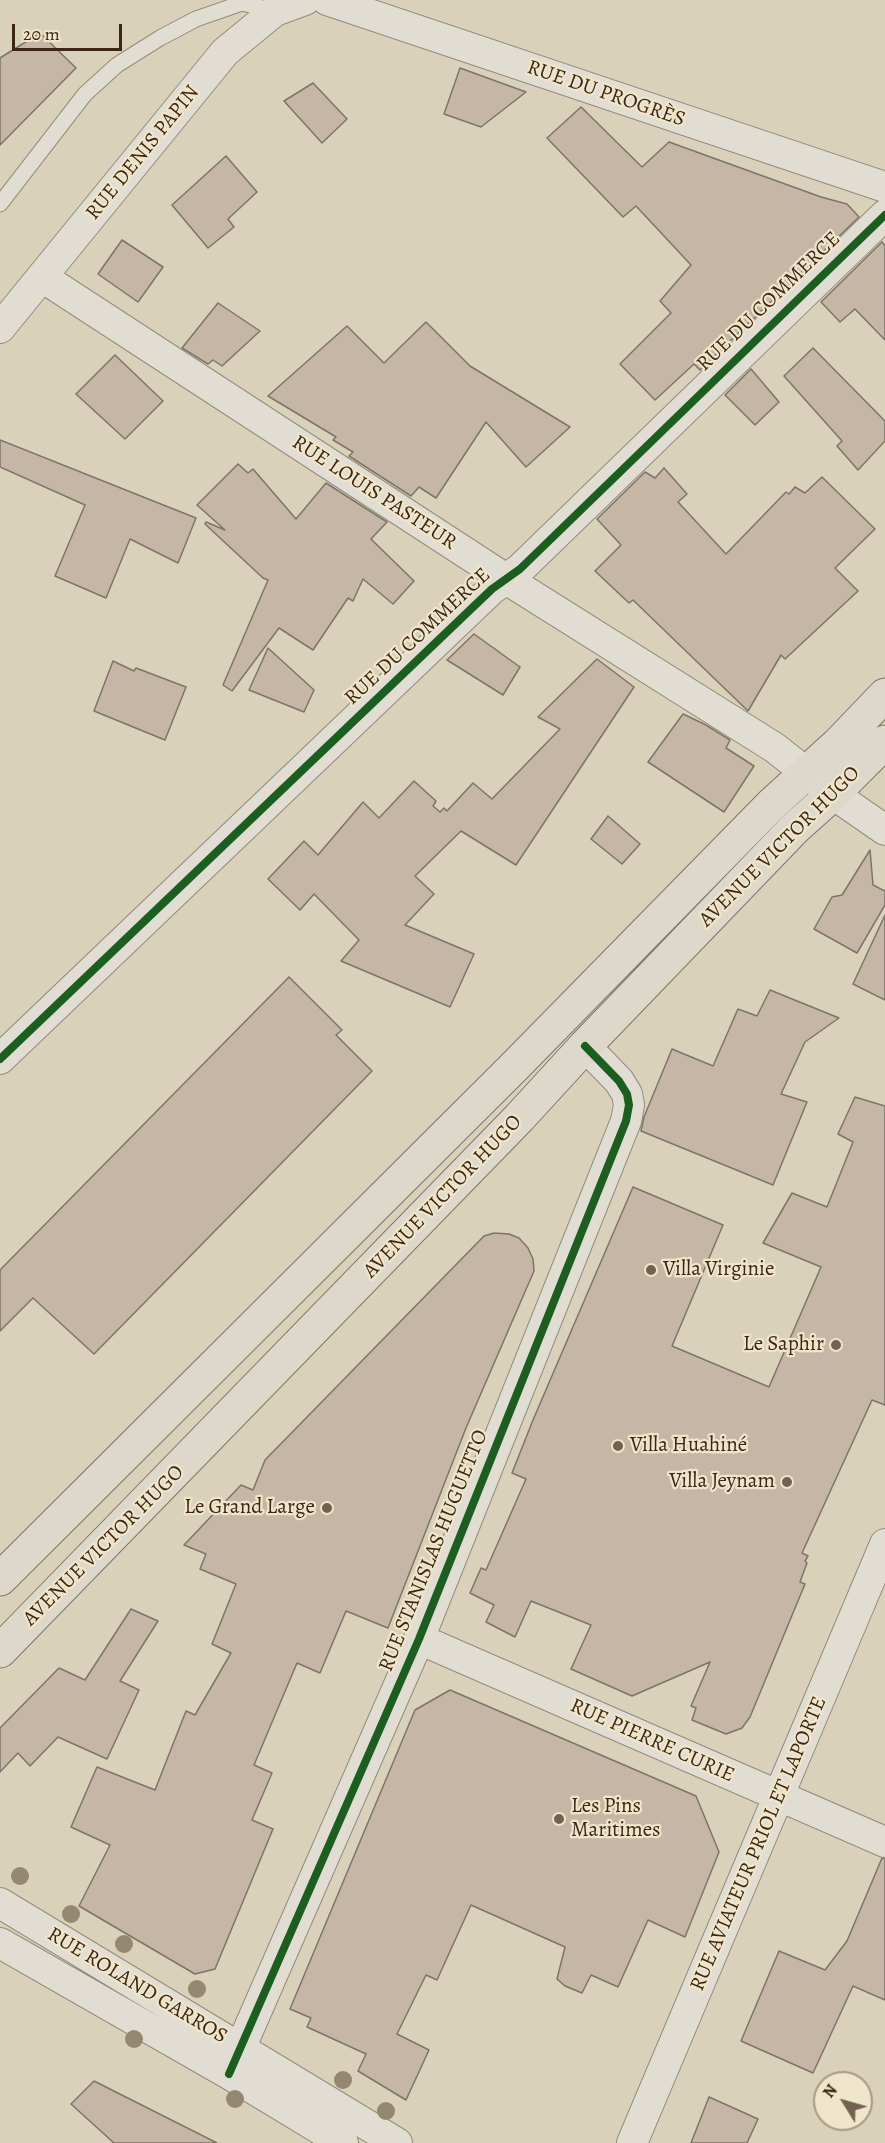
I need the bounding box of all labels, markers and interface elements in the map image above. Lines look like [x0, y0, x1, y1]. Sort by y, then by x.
scale bar [15, 12, 124, 50]
text: 20 m [23, 22, 60, 46]
street label: RUE DU PROGRÈS [524, 55, 688, 133]
street label: RUE DENIS PAPIN [81, 81, 205, 225]
street label: RUE DU COMMERCE [692, 227, 846, 377]
street label: RUE LOUIS PASTEUR [287, 430, 461, 556]
street label: RUE DU COMMERCE [340, 563, 496, 711]
street label: AVENUE VICTOR HUGO [694, 761, 866, 933]
street label: AVENUE VICTOR HUGO [358, 1110, 528, 1284]
place label: Villa Virginie [663, 1257, 774, 1283]
marker: Villa Virginie [644, 1263, 658, 1277]
place label: Le Saphir [743, 1332, 824, 1358]
marker: Le Saphir [829, 1338, 843, 1352]
street label: RUE STANISLAS HUGUETTO [374, 1426, 494, 1676]
place label: Villa Huahiné [630, 1433, 747, 1459]
marker: Villa Huahiné [611, 1439, 625, 1453]
street label: AVENUE VICTOR HUGO [18, 1460, 190, 1632]
place label: Villa Jeynam [669, 1469, 775, 1495]
marker: Villa Jeynam [780, 1475, 794, 1489]
place label: Le Grand Large [184, 1495, 315, 1521]
marker: Le Grand Large [320, 1501, 334, 1515]
street label: RUE PIERRE CURIE [566, 1693, 738, 1789]
street label: RUE AVIATEUR PRIOL ET LAPORTE [685, 1693, 833, 1995]
place label: Les Pins Maritimes [571, 1794, 661, 1844]
marker: Les Pins Maritimes [552, 1812, 566, 1826]
street label: RUE ROLAND GARROS [43, 1922, 231, 2050]
north arrow [813, 2071, 873, 2131]
text: N [818, 2080, 843, 2103]

